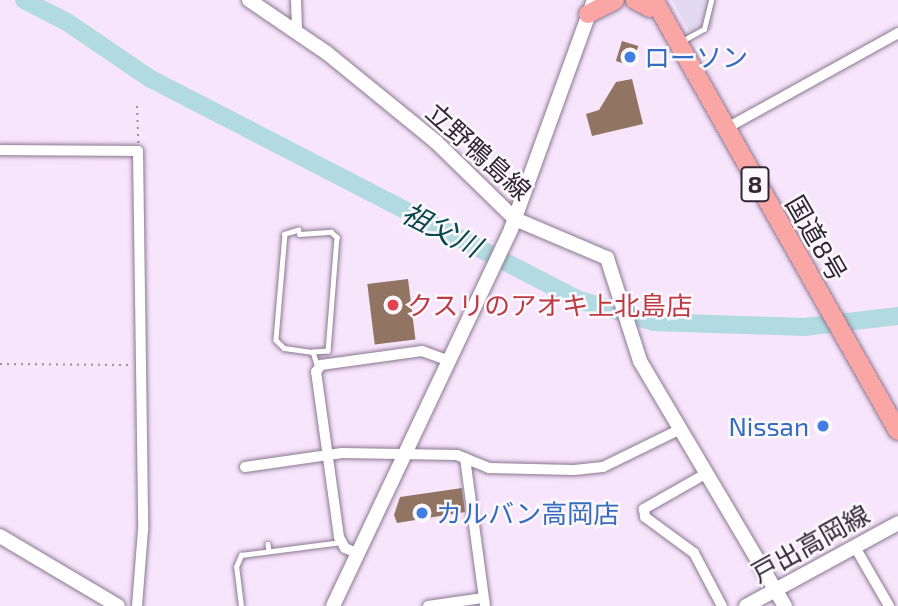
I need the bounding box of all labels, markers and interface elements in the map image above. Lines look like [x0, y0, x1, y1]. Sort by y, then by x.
place label: ローソン [644, 41, 748, 73]
marker: ローソン [622, 49, 638, 65]
street label: 立野鴨島線 [420, 96, 538, 206]
road number: 8 [739, 164, 771, 204]
street label: 国道8号 [780, 190, 854, 286]
water label: 祖父川 [397, 195, 487, 263]
place label: クスリのアオキ上北島店 [407, 289, 693, 321]
marker: クスリのアオキ上北島店 [385, 297, 401, 313]
place label: Nissan [728, 410, 809, 442]
marker: Nissan [815, 418, 831, 434]
place label: カルバン高岡店 [436, 497, 618, 529]
street label: 戸出高岡線 [746, 498, 874, 588]
marker: カルバン高岡店 [414, 505, 430, 521]

